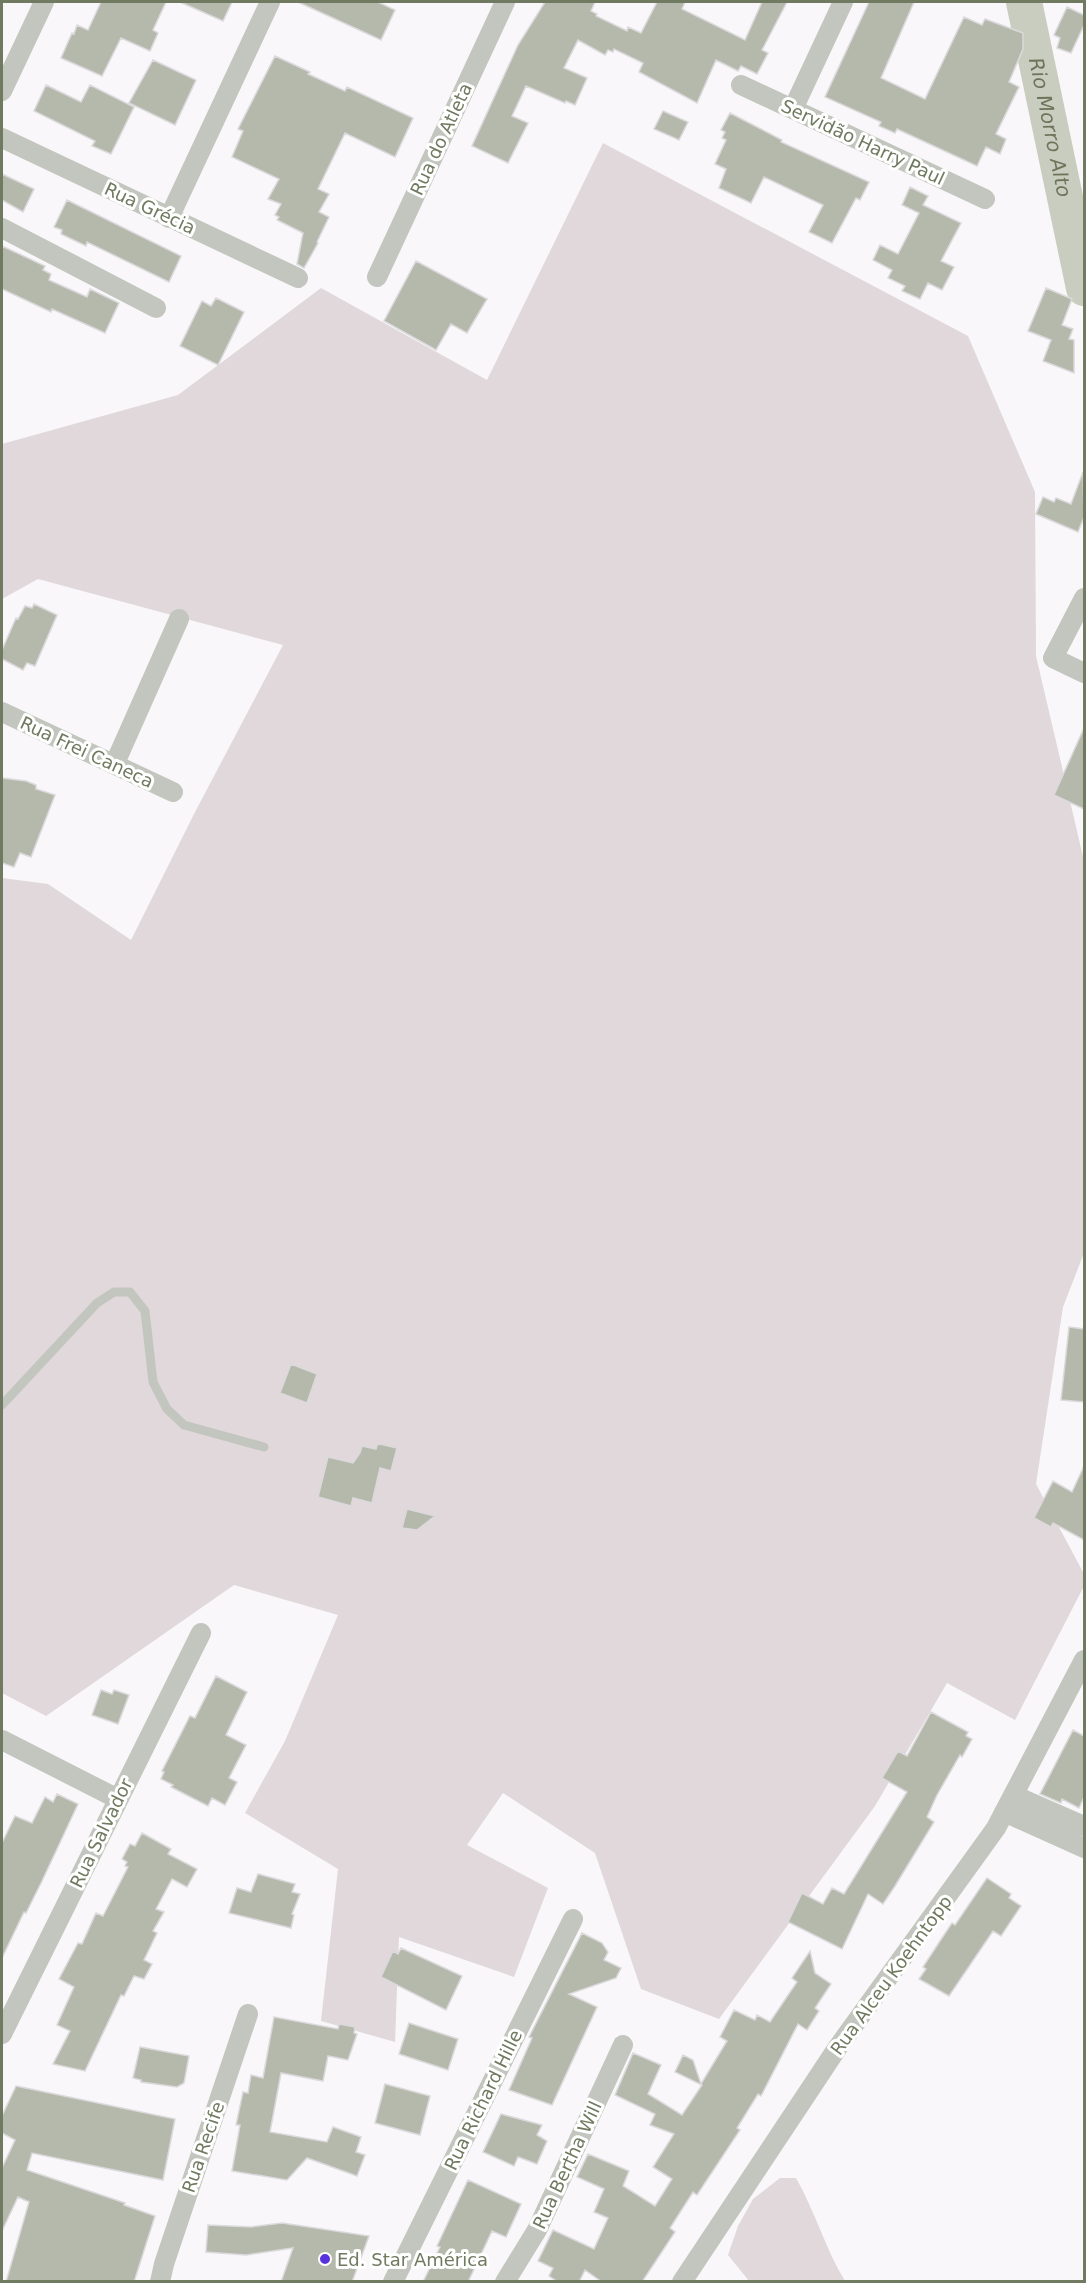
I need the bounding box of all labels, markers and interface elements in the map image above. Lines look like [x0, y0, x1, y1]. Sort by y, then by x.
water label: Rio Morro Alto [1024, 55, 1077, 199]
street label: Rua do Atleta [406, 80, 476, 198]
street label: Servidão Harry Paul [778, 95, 948, 189]
street label: Rua Grécia [101, 178, 199, 238]
street label: Rua Frei Caneca [17, 712, 157, 792]
street label: Rua Salvador [66, 1774, 137, 1891]
street label: Rua Alceu Koehntopp [826, 1891, 956, 2059]
street label: Rua Richard Hille [440, 2026, 526, 2174]
street label: Rua Bertha Will [528, 2098, 606, 2232]
street label: Rua Recife [178, 2099, 228, 2195]
place label: Ed. Star América [337, 2249, 488, 2270]
marker: Ed. Star América [318, 2252, 332, 2266]

